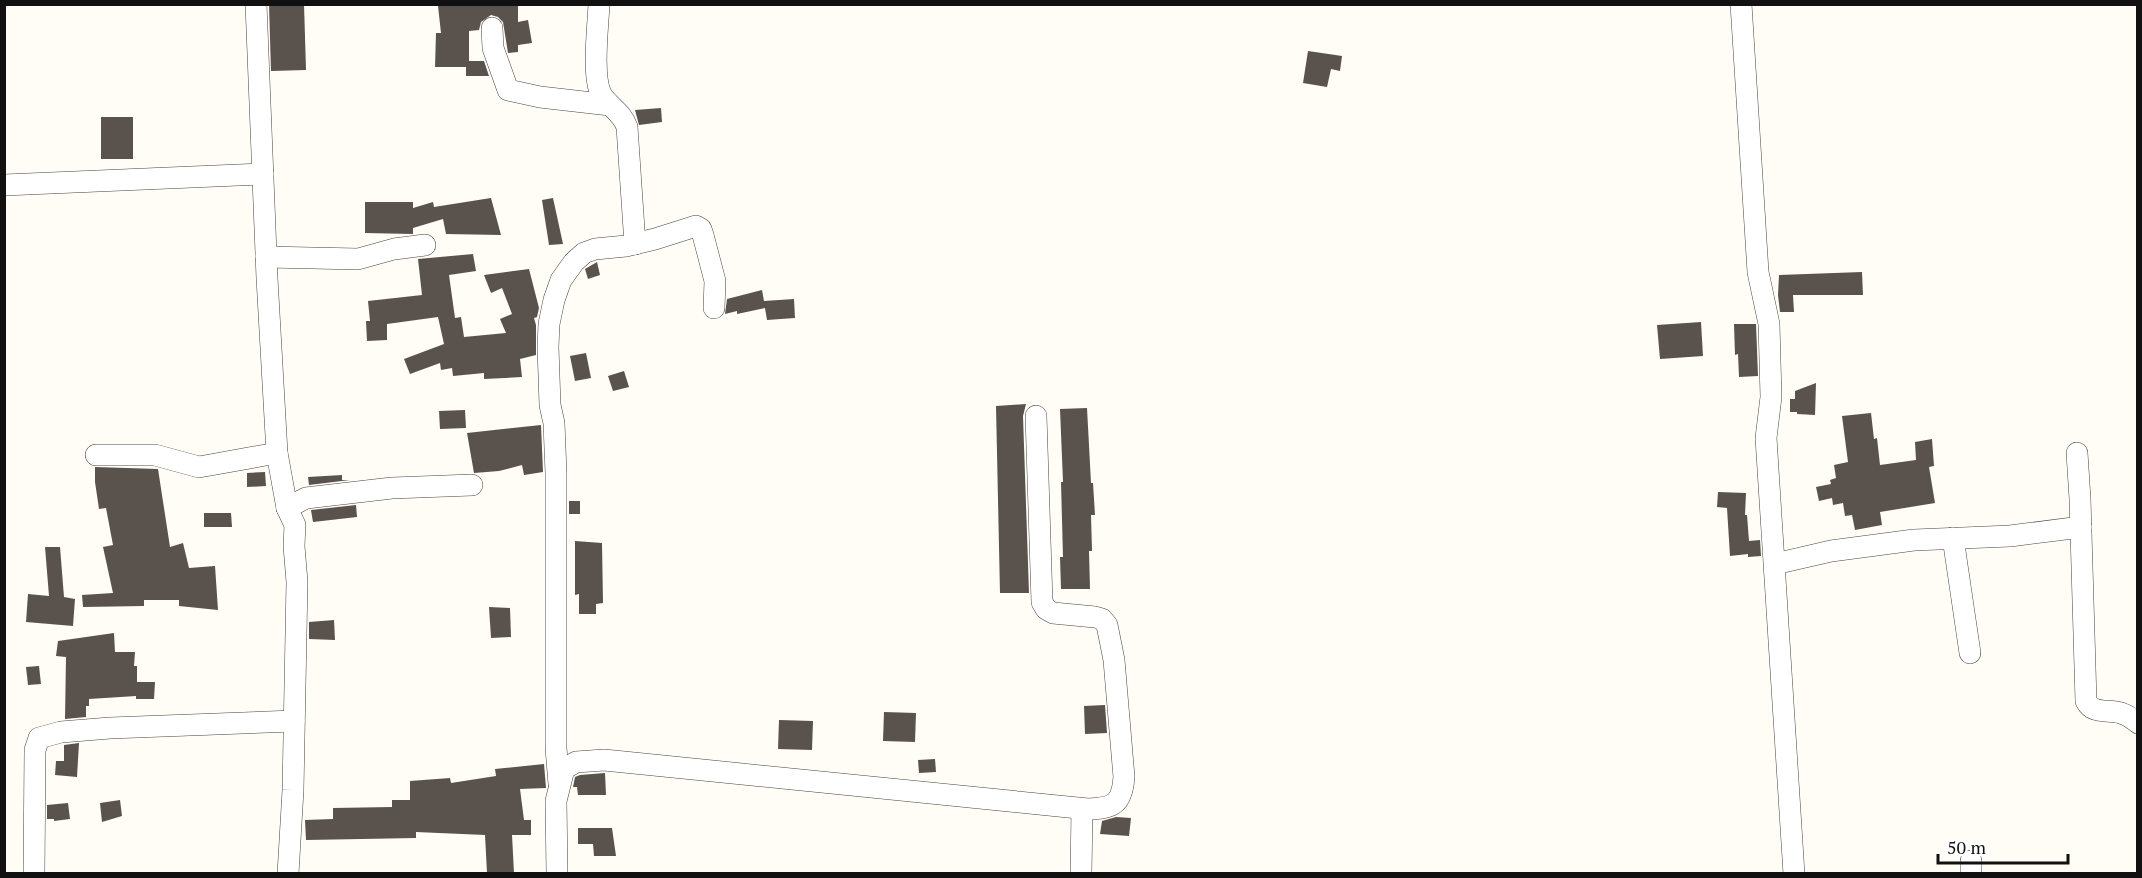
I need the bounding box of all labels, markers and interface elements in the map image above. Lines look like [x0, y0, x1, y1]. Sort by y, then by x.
scale bar [1938, 827, 2068, 865]
text: 50 m [1947, 835, 1987, 859]

